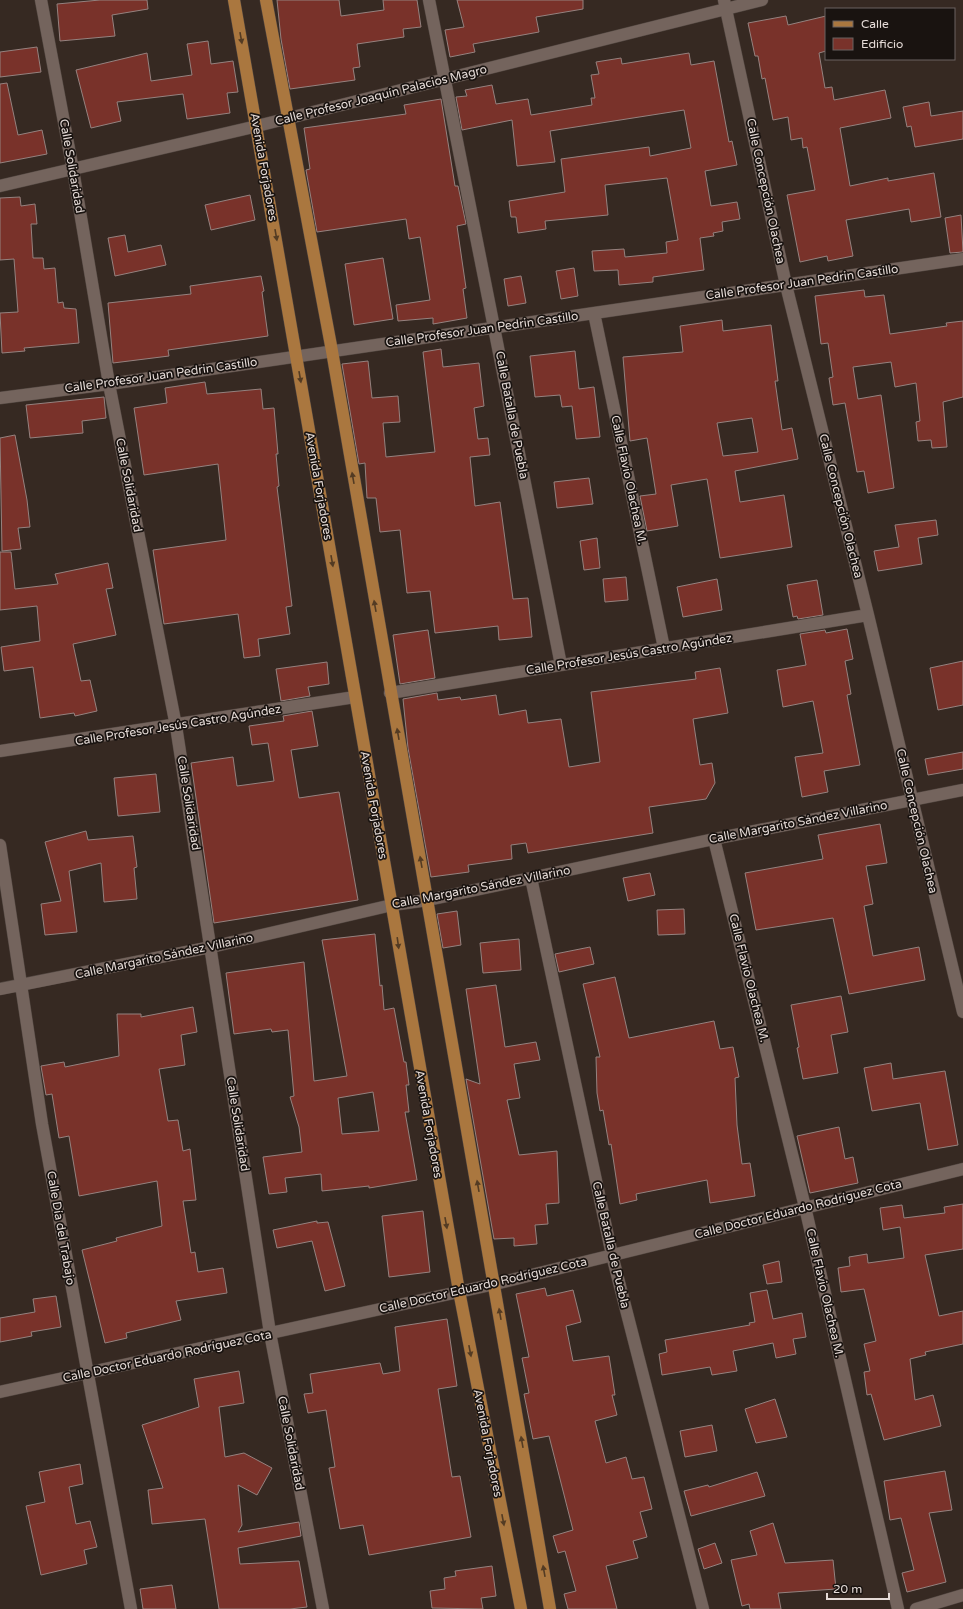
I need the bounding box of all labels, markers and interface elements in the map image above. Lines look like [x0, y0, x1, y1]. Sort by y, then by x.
legend [825, 8, 955, 60]
text: Calle [861, 17, 889, 31]
one-way arrow [238, 32, 244, 44]
text: Edificio [861, 37, 903, 51]
street label: Calle Profesor Joaquín Palacios Magro [274, 62, 488, 128]
street label: Avenida Forjadores [248, 112, 280, 222]
street label: Calle Concepción Olachea [744, 117, 788, 265]
street label: Calle Solidaridad [57, 118, 87, 214]
one-way arrow [273, 229, 279, 241]
street label: Calle Profesor Juan Pedrin Castillo [705, 262, 899, 302]
street label: Calle Profesor Juan Pedrin Castillo [385, 309, 579, 349]
street label: Calle Batalla de Puebla [493, 350, 531, 480]
street label: Calle Profesor Juan Pedrin Castillo [64, 355, 258, 395]
one-way arrow [297, 371, 303, 383]
street label: Calle Flavio Olachea M. [608, 414, 650, 546]
street label: Avenida Forjadores [303, 431, 335, 541]
street label: Calle Concepción Olachea [816, 432, 866, 580]
street label: Calle Solidaridad [113, 437, 145, 533]
one-way arrow [350, 472, 356, 484]
one-way arrow [329, 554, 335, 567]
one-way arrow [372, 600, 378, 612]
street label: Calle Profesor Jesús Castro Agúndez [525, 631, 733, 677]
street label: Calle Profesor Jesús Castro Agúndez [74, 702, 282, 748]
one-way arrow [394, 728, 400, 740]
street label: Calle Concepción Olachea [894, 747, 940, 895]
street label: Avenida Forjadores [358, 750, 390, 860]
street label: Calle Solidaridad [175, 755, 203, 851]
street label: Calle Margarito Sández Villarino [708, 798, 888, 846]
one-way arrow [418, 856, 424, 868]
street label: Calle Margarito Sández Villarino [391, 863, 571, 911]
street label: Calle Flavio Olachea M. [726, 912, 772, 1044]
street label: Calle Margarito Sández Villarino [74, 930, 254, 982]
one-way arrow [395, 937, 401, 949]
street label: Avenida Forjadores [413, 1069, 445, 1179]
street label: Calle Solidaridad [224, 1076, 252, 1172]
street label: Calle Día del Trabajo [44, 1170, 78, 1286]
street label: Calle Doctor Eduardo Rodríguez Cota [693, 1176, 903, 1242]
one-way arrow [475, 1180, 481, 1192]
street label: Calle Batalla de Puebla [590, 1180, 632, 1310]
one-way arrow [444, 1217, 450, 1229]
street label: Calle Flavio Olachea M. [803, 1227, 847, 1359]
street label: Calle Doctor Eduardo Rodríguez Cota [378, 1254, 588, 1316]
one-way arrow [497, 1308, 503, 1320]
street label: Calle Doctor Eduardo Rodríguez Cota [61, 1327, 273, 1385]
one-way arrow [468, 1345, 474, 1357]
street label: Avenida Forjadores [471, 1388, 505, 1498]
street label: Calle Solidaridad [275, 1395, 307, 1491]
one-way arrow [519, 1436, 525, 1448]
one-way arrow [501, 1514, 507, 1526]
one-way arrow [540, 1564, 546, 1577]
scale bar [827, 1575, 889, 1601]
text: 20 m [833, 1582, 862, 1596]

